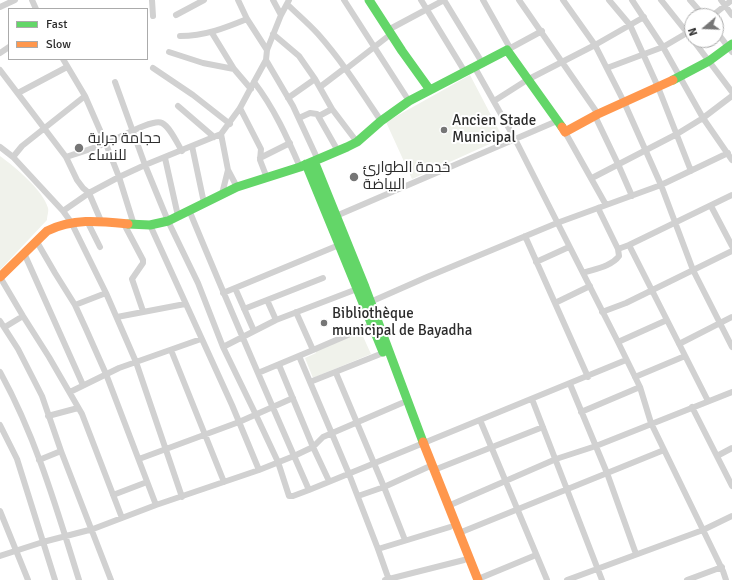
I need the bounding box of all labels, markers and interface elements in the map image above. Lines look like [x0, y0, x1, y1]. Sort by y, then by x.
legend [8, 8, 148, 60]
north arrow [684, 8, 724, 48]
text: Fast [46, 17, 67, 32]
text: N [686, 26, 701, 37]
text: Slow [46, 37, 71, 52]
place label: Ancien Stade Municipal [452, 112, 536, 147]
marker: Ancien Stade Municipal [439, 125, 449, 135]
place label: حجامة جراية للنساء [88, 130, 161, 165]
marker: حجامة جراية للنساء [73, 142, 85, 154]
place label: خدمة الطوارئ البياضة [363, 159, 450, 194]
marker: خدمة الطوارئ البياضة [348, 171, 360, 183]
place label: Bibliothèque municipal de Bayadha [332, 305, 472, 340]
marker: Bibliothèque municipal de Bayadha [319, 318, 329, 328]

